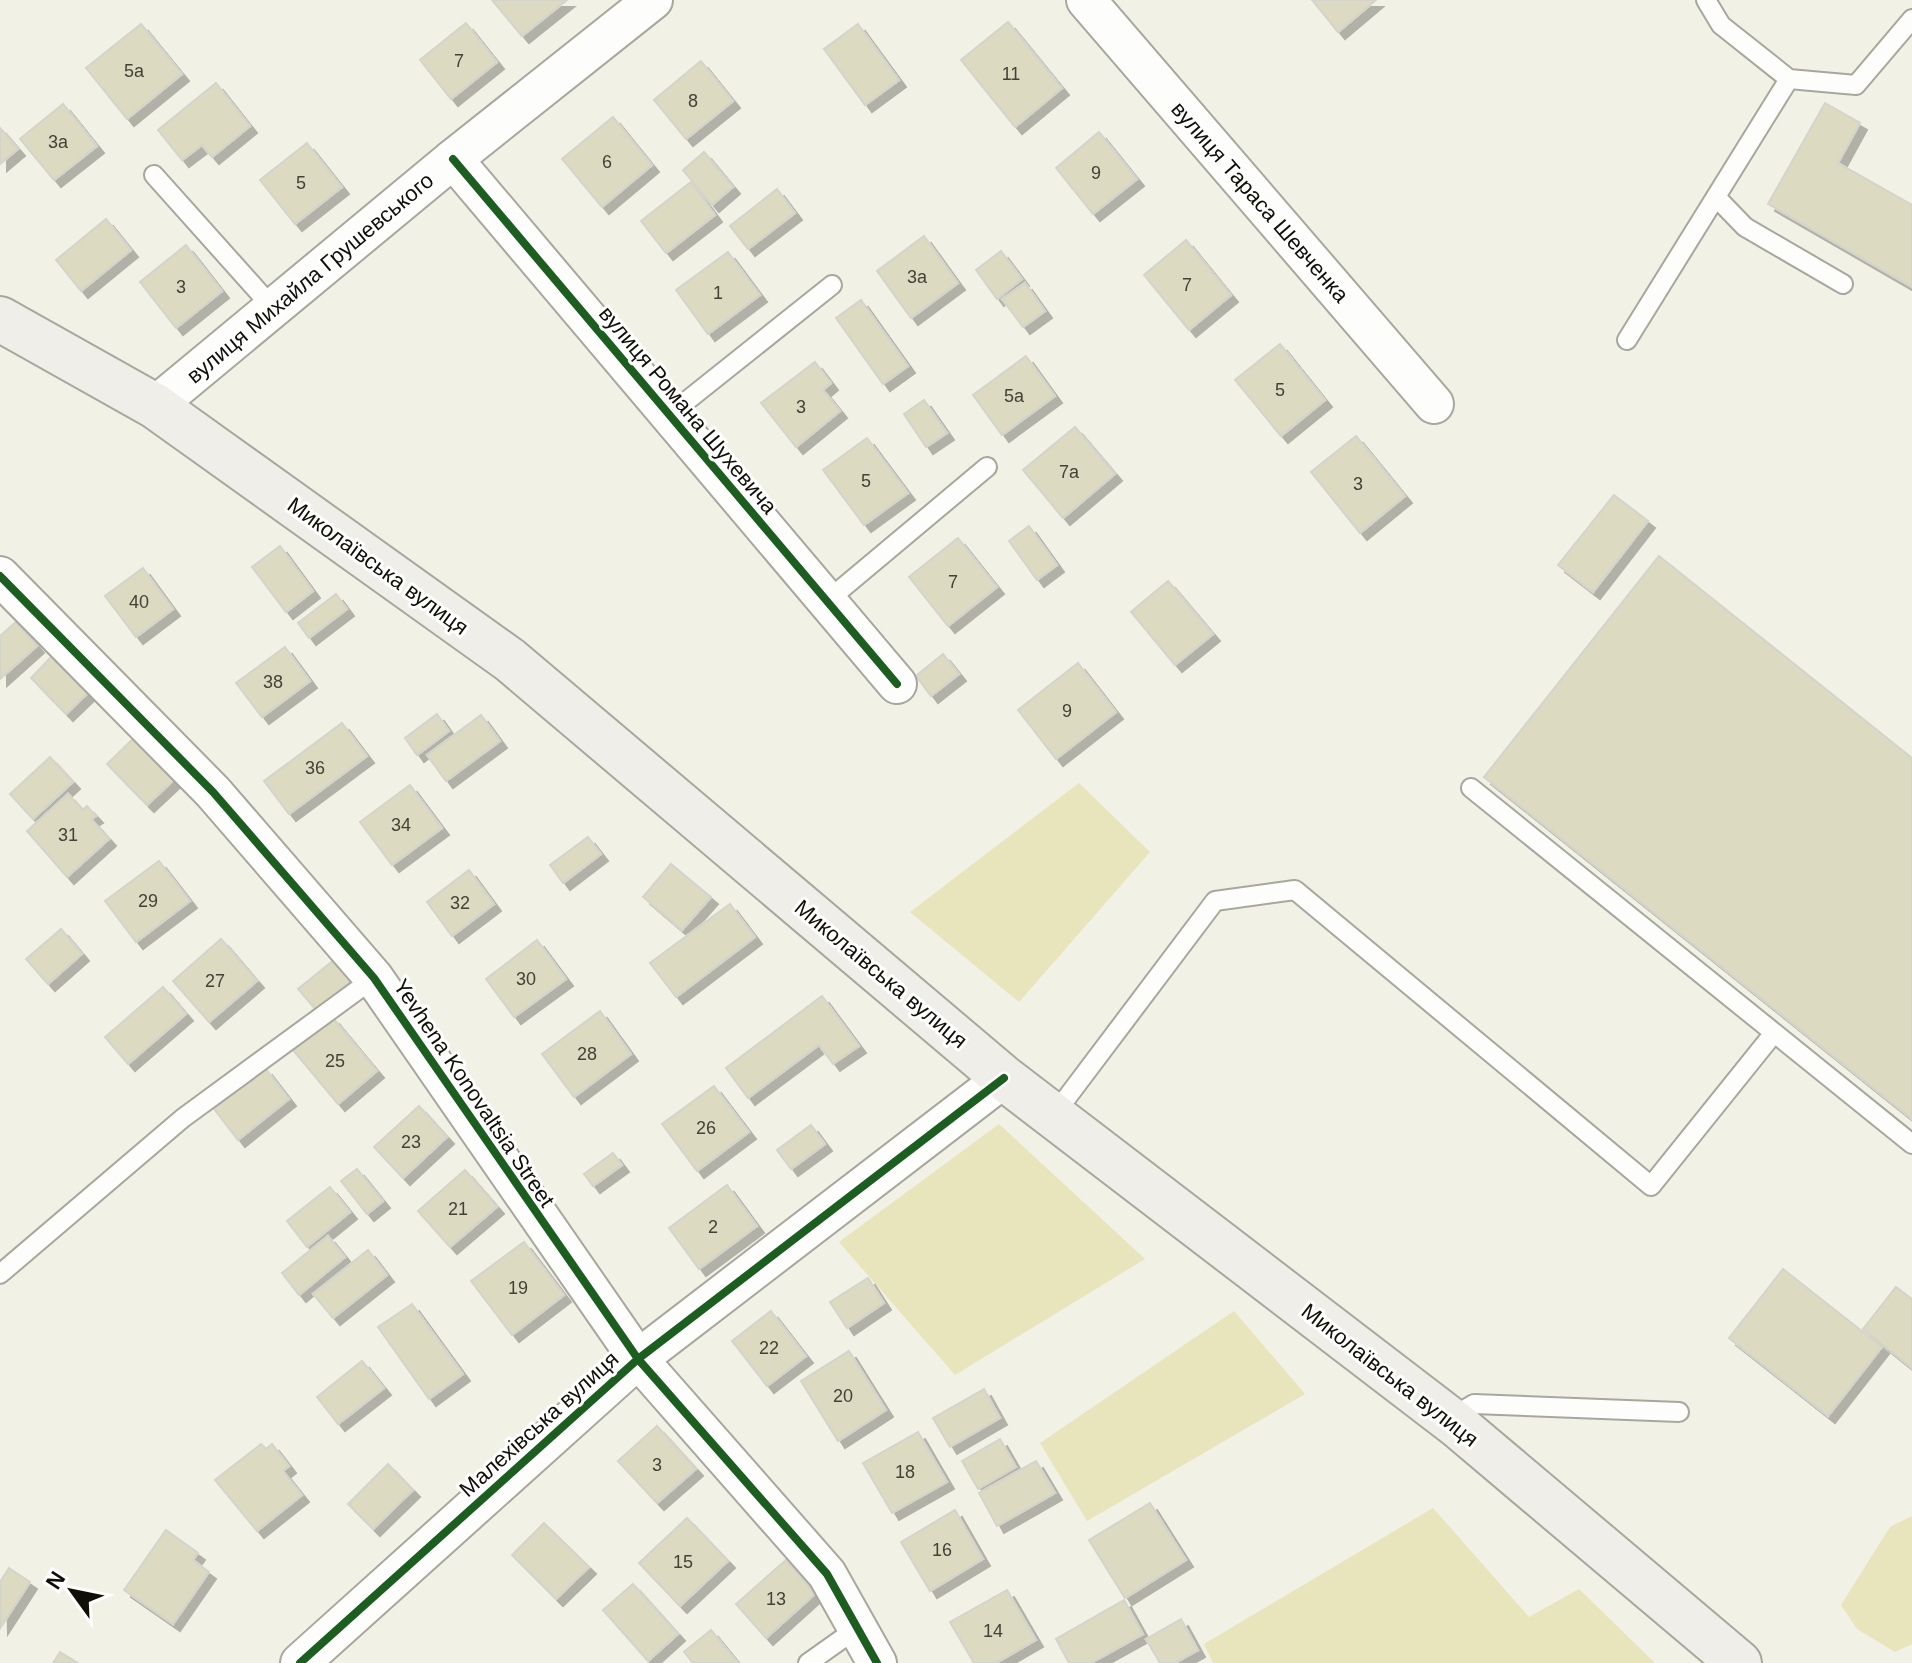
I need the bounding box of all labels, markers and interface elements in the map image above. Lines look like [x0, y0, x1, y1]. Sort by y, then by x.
house number: 7 [454, 51, 464, 71]
house number: 5а [124, 61, 145, 81]
house number: 11 [1002, 64, 1020, 84]
house number: 8 [688, 91, 698, 111]
street label: вулиця Тараса Шевченка [1166, 97, 1354, 308]
house number: 3а [48, 132, 69, 152]
house number: 6 [602, 152, 612, 172]
house number: 9 [1091, 163, 1101, 183]
street label: вулиця Михайла Грушевського [182, 168, 438, 388]
house number: 5 [296, 173, 306, 193]
house number: 3а [907, 267, 928, 287]
house number: 7 [1182, 275, 1192, 295]
house number: 3 [176, 277, 186, 297]
house number: 1 [713, 283, 723, 303]
street label: вулиця Романа Шухевича [594, 301, 783, 519]
house number: 5 [1275, 380, 1285, 400]
house number: 5а [1004, 386, 1025, 406]
house number: 3 [796, 397, 806, 417]
house number: 7а [1059, 462, 1080, 482]
house number: 5 [861, 471, 871, 491]
house number: 3 [1353, 474, 1363, 494]
street label: Миколаївська вулиця [283, 492, 473, 640]
house number: 7 [948, 572, 958, 592]
house number: 40 [129, 592, 149, 612]
house number: 38 [263, 672, 283, 692]
house number: 9 [1062, 701, 1072, 721]
house number: 36 [305, 758, 325, 778]
house number: 34 [391, 815, 411, 835]
house number: 31 [58, 825, 78, 845]
house number: 29 [138, 891, 158, 911]
house number: 32 [450, 893, 470, 913]
street label: Миколаївська вулиця [790, 895, 972, 1053]
house number: 30 [516, 969, 536, 989]
house number: 27 [205, 971, 225, 991]
street label: Yevhena Konovaltsia Street [388, 974, 560, 1212]
house number: 28 [577, 1044, 597, 1064]
house number: 25 [325, 1051, 345, 1071]
house number: 26 [696, 1118, 716, 1138]
house number: 23 [401, 1132, 421, 1152]
house number: 21 [448, 1199, 468, 1219]
house number: 2 [708, 1217, 718, 1237]
house number: 19 [508, 1278, 528, 1298]
street label: Миколаївська вулиця [1297, 1298, 1483, 1452]
house number: 22 [759, 1338, 779, 1358]
street label: Малехівська вулиця [454, 1346, 624, 1502]
house number: 20 [833, 1386, 853, 1406]
house number: 3 [652, 1455, 662, 1475]
house number: 18 [895, 1462, 915, 1482]
house number: 16 [932, 1540, 952, 1560]
north arrow [32, 1551, 112, 1631]
house number: 15 [673, 1552, 693, 1572]
text: N [41, 1567, 70, 1594]
house number: 13 [766, 1589, 786, 1609]
house number: 14 [983, 1621, 1003, 1641]

